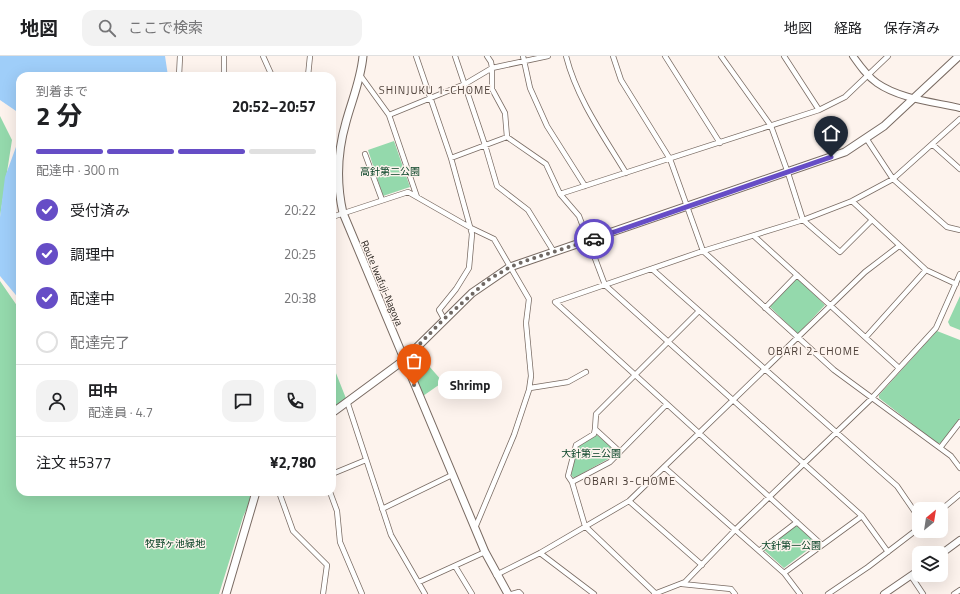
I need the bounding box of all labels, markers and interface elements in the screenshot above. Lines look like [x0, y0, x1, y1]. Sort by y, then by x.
search box [82, 10, 362, 46]
text: 地図 [20, 13, 58, 42]
text: ここで検索 [128, 16, 203, 39]
icon: search [96, 17, 118, 39]
text: 地図 [784, 17, 812, 38]
text: 経路 [834, 17, 862, 38]
text: 保存済み [884, 17, 940, 38]
text: 到着まで [36, 81, 88, 101]
district label: SHINJUKU 1-CHOME [379, 82, 491, 98]
text: 20:52–20:57 [232, 95, 316, 118]
text: 2 分 [36, 96, 82, 135]
pin [814, 116, 848, 157]
icon: home [820, 122, 842, 144]
text: 配達中 · 300 m [36, 160, 119, 180]
park label: 高針第二公園 [360, 164, 420, 179]
icon: check [36, 199, 58, 221]
text: 受付済み [70, 199, 130, 222]
text: 20:22 [284, 200, 316, 220]
courier [574, 219, 614, 259]
icon: car [583, 228, 605, 250]
street label: Route Iwafuji-Nagoya [357, 238, 407, 328]
icon: check [36, 243, 58, 265]
text: 調理中 [70, 243, 115, 266]
text: 20:25 [284, 244, 316, 264]
icon: check [36, 287, 58, 309]
text: 配達中 [70, 287, 115, 310]
text: 20:38 [284, 288, 316, 308]
text: 配達完了 [70, 331, 130, 354]
district label: OBARI 2-CHOME [768, 343, 860, 359]
pin [397, 344, 431, 385]
icon: bag [403, 350, 425, 372]
callout: Shrimp [438, 371, 502, 399]
text: Shrimp [450, 375, 490, 395]
text: 田中 [88, 379, 118, 402]
button: person [36, 380, 78, 422]
button: chat [222, 380, 264, 422]
button: phone [274, 380, 316, 422]
text: 配達員 · 4.7 [88, 402, 153, 422]
park label: 大針第三公園 [561, 446, 621, 461]
text: 注文 #5377 [36, 451, 111, 474]
text: ¥2,780 [270, 451, 316, 474]
district label: OBARI 3-CHOME [584, 473, 676, 489]
north arrow [912, 502, 948, 538]
map controls [912, 502, 948, 582]
park label: 牧野ヶ池緑地 [145, 536, 206, 551]
park label: 大針第一公園 [761, 538, 821, 553]
button: layers [912, 546, 948, 582]

